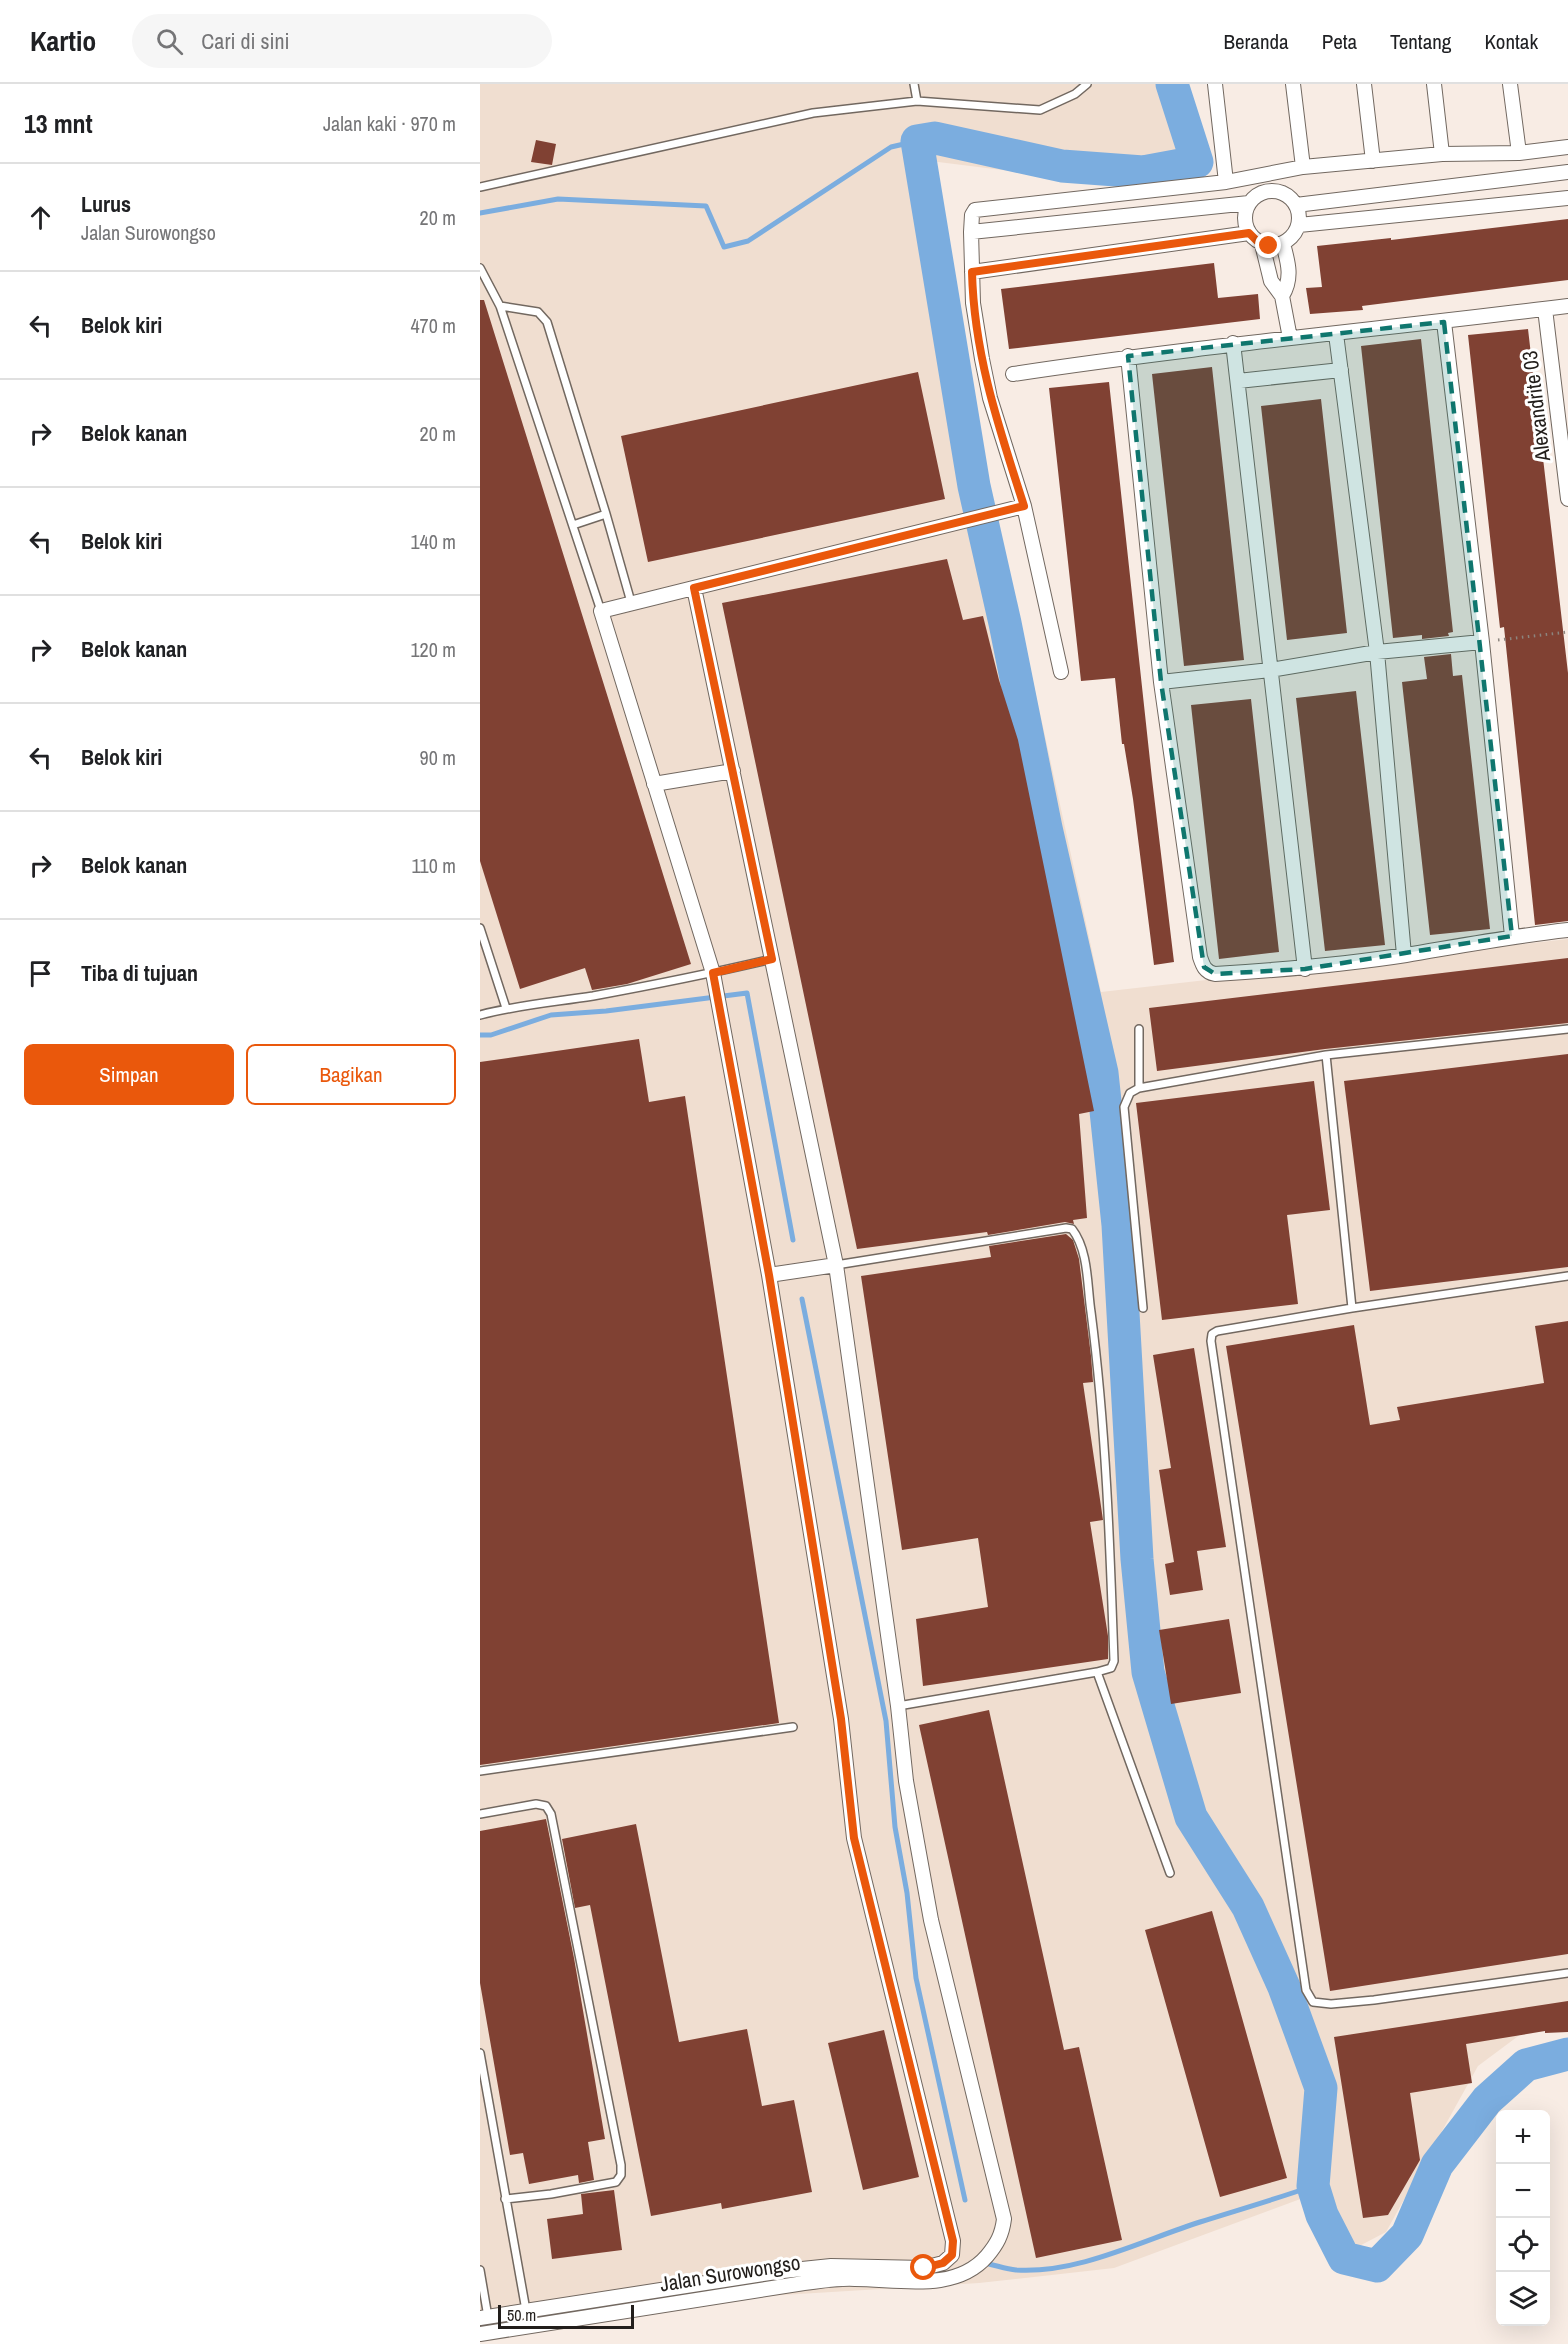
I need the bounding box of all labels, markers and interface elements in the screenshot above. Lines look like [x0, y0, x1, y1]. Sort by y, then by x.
search box [132, 14, 552, 68]
text: Kartio [30, 22, 96, 60]
icon: search [153, 25, 186, 58]
text: Cari di sini [201, 26, 290, 56]
text: Beranda [1224, 27, 1289, 56]
text: Peta [1322, 27, 1357, 56]
text: Tentang [1390, 27, 1451, 56]
text: Kontak [1484, 27, 1538, 56]
text: 13 mnt [24, 106, 93, 141]
text: Jalan kaki · 970 m [323, 110, 456, 137]
text: Lurus [81, 189, 131, 219]
icon: ahead [24, 201, 57, 234]
text: 20 m [420, 204, 456, 231]
text: Jalan Surowongso [81, 219, 216, 246]
route end [1255, 232, 1281, 258]
icon: left [24, 309, 57, 342]
text: Belok kiri [81, 310, 162, 340]
text: 470 m [410, 312, 456, 339]
street label: Alexandrite 03 [1515, 349, 1557, 464]
icon: right [24, 417, 57, 450]
text: Belok kanan [81, 418, 187, 448]
text: 20 m [420, 420, 456, 447]
icon: left [24, 525, 57, 558]
text: Belok kiri [81, 526, 162, 556]
text: 140 m [410, 528, 456, 555]
icon: right [24, 633, 57, 666]
text: Belok kanan [81, 634, 187, 664]
text: 120 m [410, 636, 456, 663]
icon: left [24, 741, 57, 774]
text: Belok kiri [81, 742, 162, 772]
text: 90 m [420, 744, 456, 771]
icon: right [24, 849, 57, 882]
text: Belok kanan [81, 850, 187, 880]
text: 110 m [412, 852, 456, 879]
icon: arrive [24, 957, 57, 990]
text: Tiba di tujuan [81, 958, 198, 988]
button: Simpan [24, 1044, 234, 1105]
button: Bagikan [246, 1044, 456, 1105]
map controls [1496, 2110, 1550, 2326]
button: + [1496, 2110, 1550, 2164]
button: − [1496, 2164, 1550, 2218]
button: locate [1496, 2218, 1550, 2272]
street label: Jalan Surowongso [658, 2248, 802, 2298]
route start [910, 2254, 936, 2280]
button: layers [1496, 2272, 1550, 2326]
scale bar [498, 2302, 634, 2330]
text: 50 m [507, 2304, 536, 2326]

